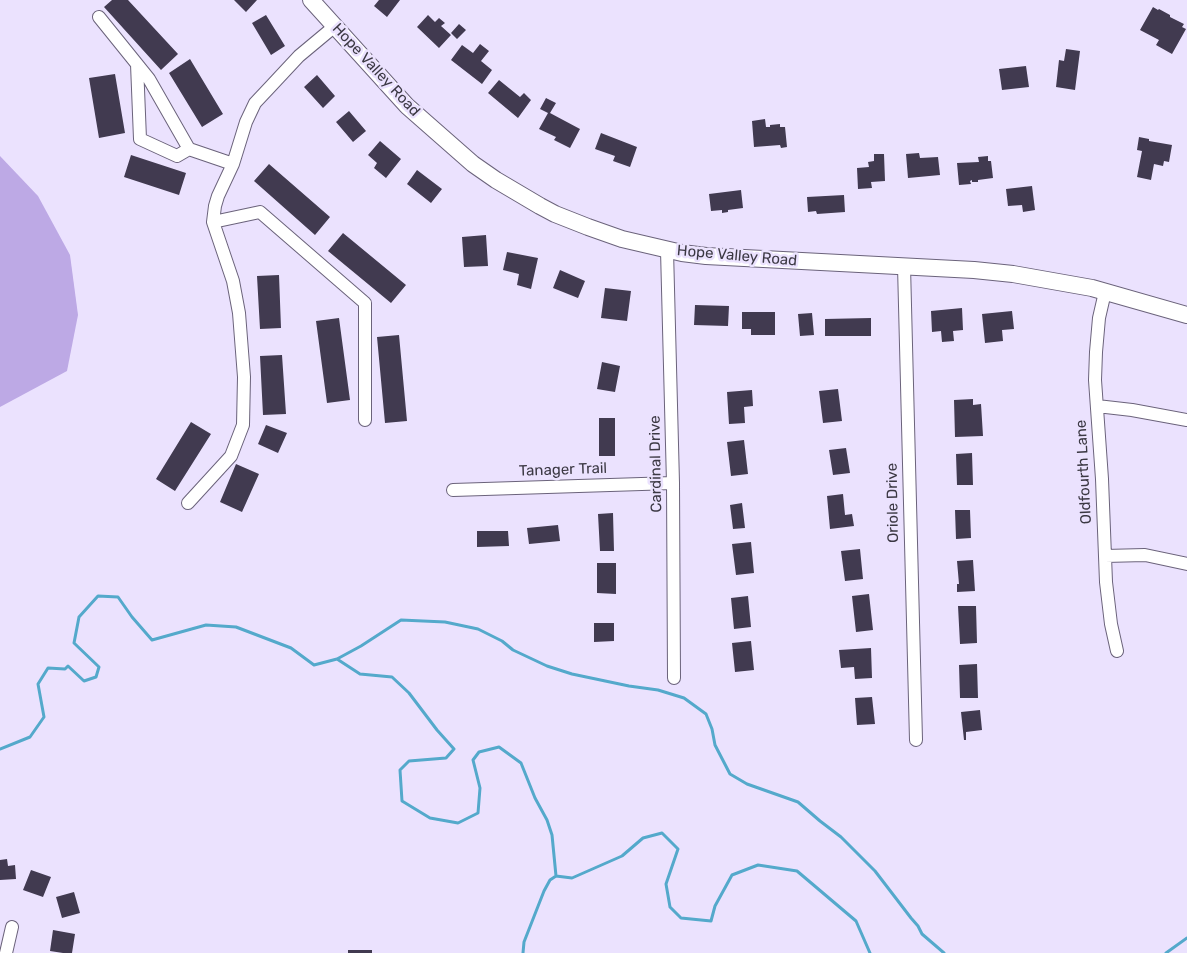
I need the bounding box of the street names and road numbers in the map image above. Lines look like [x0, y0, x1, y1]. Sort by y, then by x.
street label: Hope Valley Road [328, 20, 424, 120]
street label: Hope Valley Road [676, 242, 798, 270]
street label: Cardinal Drive [646, 415, 666, 513]
street label: Oldfourth Lane [1072, 419, 1096, 525]
street label: Tanager Trail [519, 459, 607, 481]
street label: Oriole Drive [883, 463, 903, 543]

